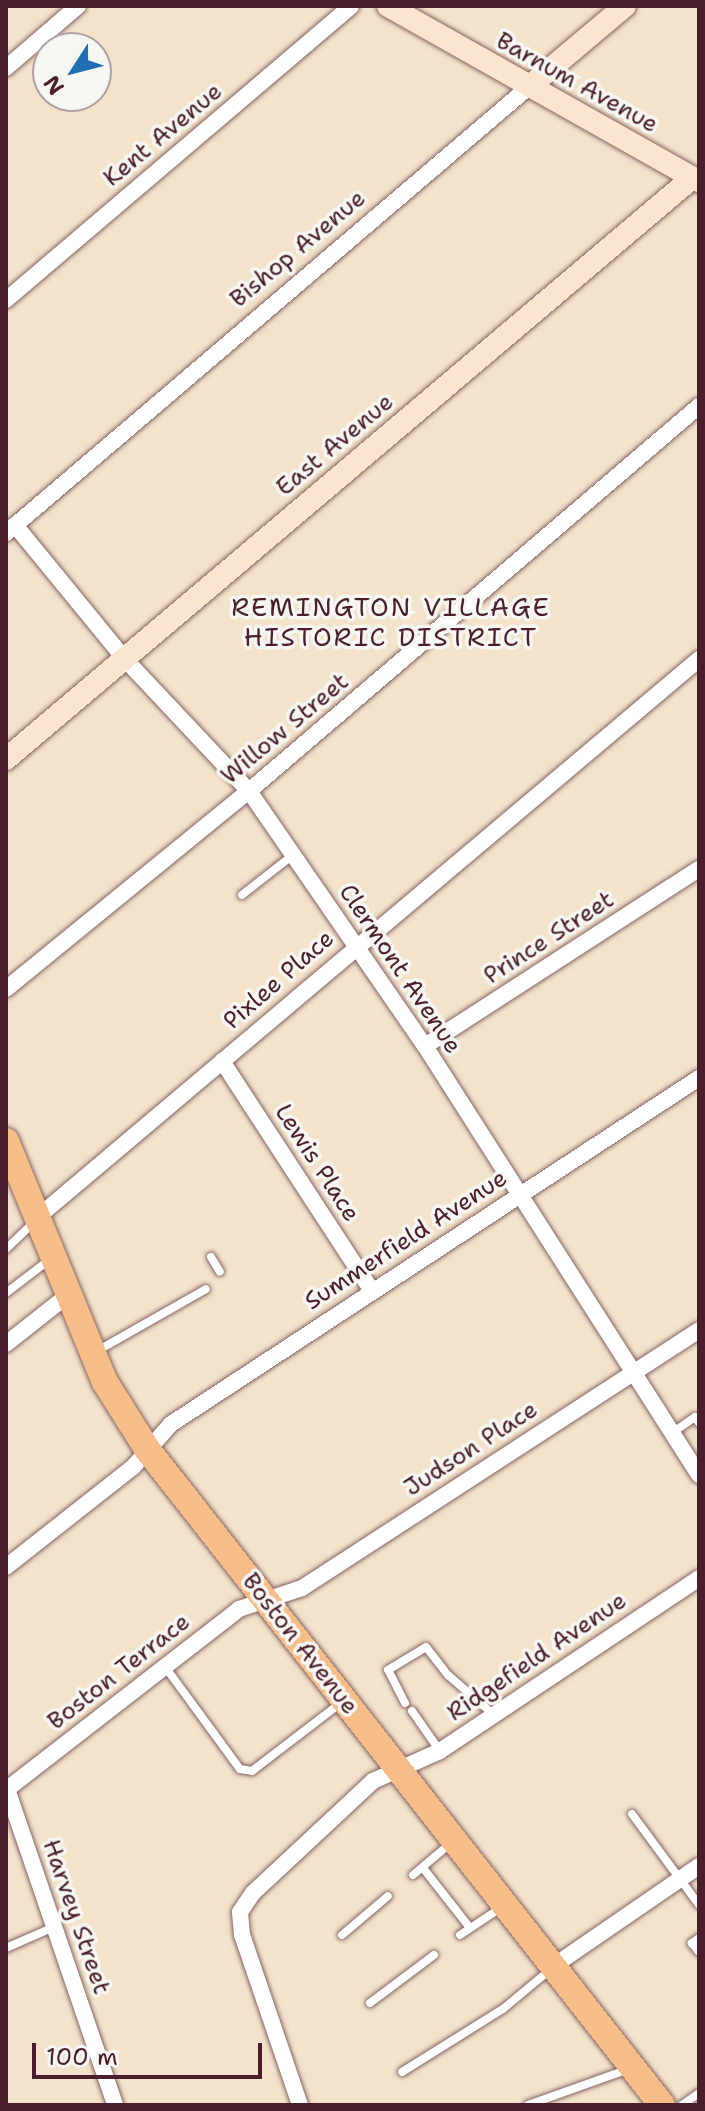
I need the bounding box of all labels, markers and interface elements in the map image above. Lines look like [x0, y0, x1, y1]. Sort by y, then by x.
street label: Barnum Avenue [491, 27, 663, 139]
north arrow [32, 32, 112, 112]
text: N [37, 70, 71, 101]
street label: Kent Avenue [98, 77, 228, 193]
street label: Bishop Avenue [225, 184, 371, 314]
street label: East Avenue [271, 388, 399, 502]
district label: REMINGTON VILLAGE HISTORIC DISTRICT [231, 591, 551, 652]
street label: Willow Street [215, 667, 355, 791]
street label: Clermont Avenue [333, 879, 467, 1059]
street label: Prince Street [479, 885, 619, 991]
street label: Pixlee Place [218, 924, 340, 1036]
street label: Lewis Place [268, 1099, 366, 1227]
street label: Summerfield Avenue [299, 1164, 513, 1316]
street label: Judson Place [399, 1395, 543, 1503]
street label: Boston Avenue [236, 1568, 364, 1720]
street label: Ridgefield Avenue [442, 1586, 632, 1728]
street label: Boston Terrace [42, 1608, 196, 1736]
street label: Harvey Street [36, 1836, 116, 1998]
scale bar [36, 2027, 266, 2077]
text: 100 m [46, 2041, 118, 2073]

